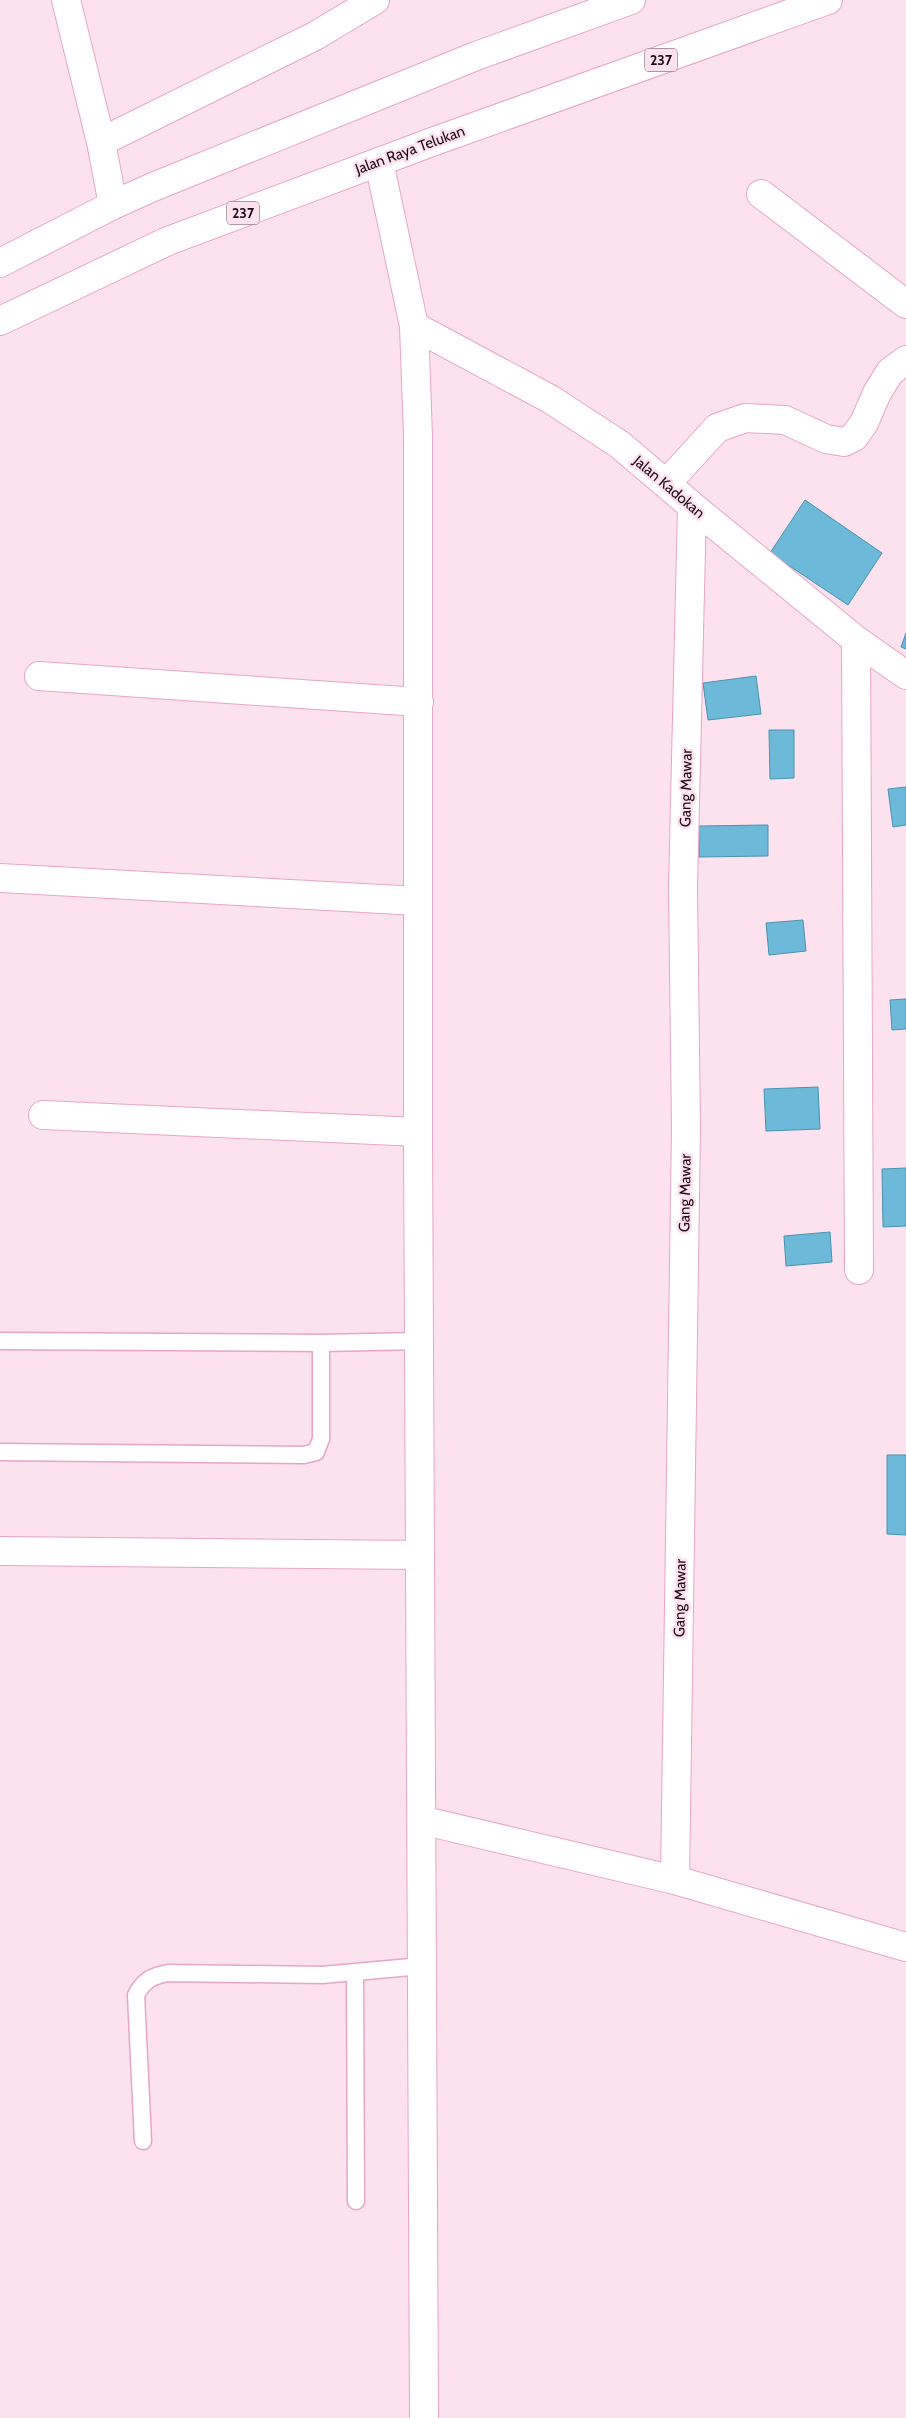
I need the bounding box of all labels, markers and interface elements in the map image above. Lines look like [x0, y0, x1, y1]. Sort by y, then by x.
road number: 237 [645, 48, 677, 72]
street label: Jalan Raya Telukan [352, 122, 467, 179]
road number: 237 [227, 202, 259, 224]
street label: Jalan Kadokan [629, 451, 708, 522]
street label: Gang Mawar [676, 748, 696, 827]
street label: Gang Mawar [675, 1153, 695, 1232]
street label: Gang Mawar [670, 1558, 690, 1637]

